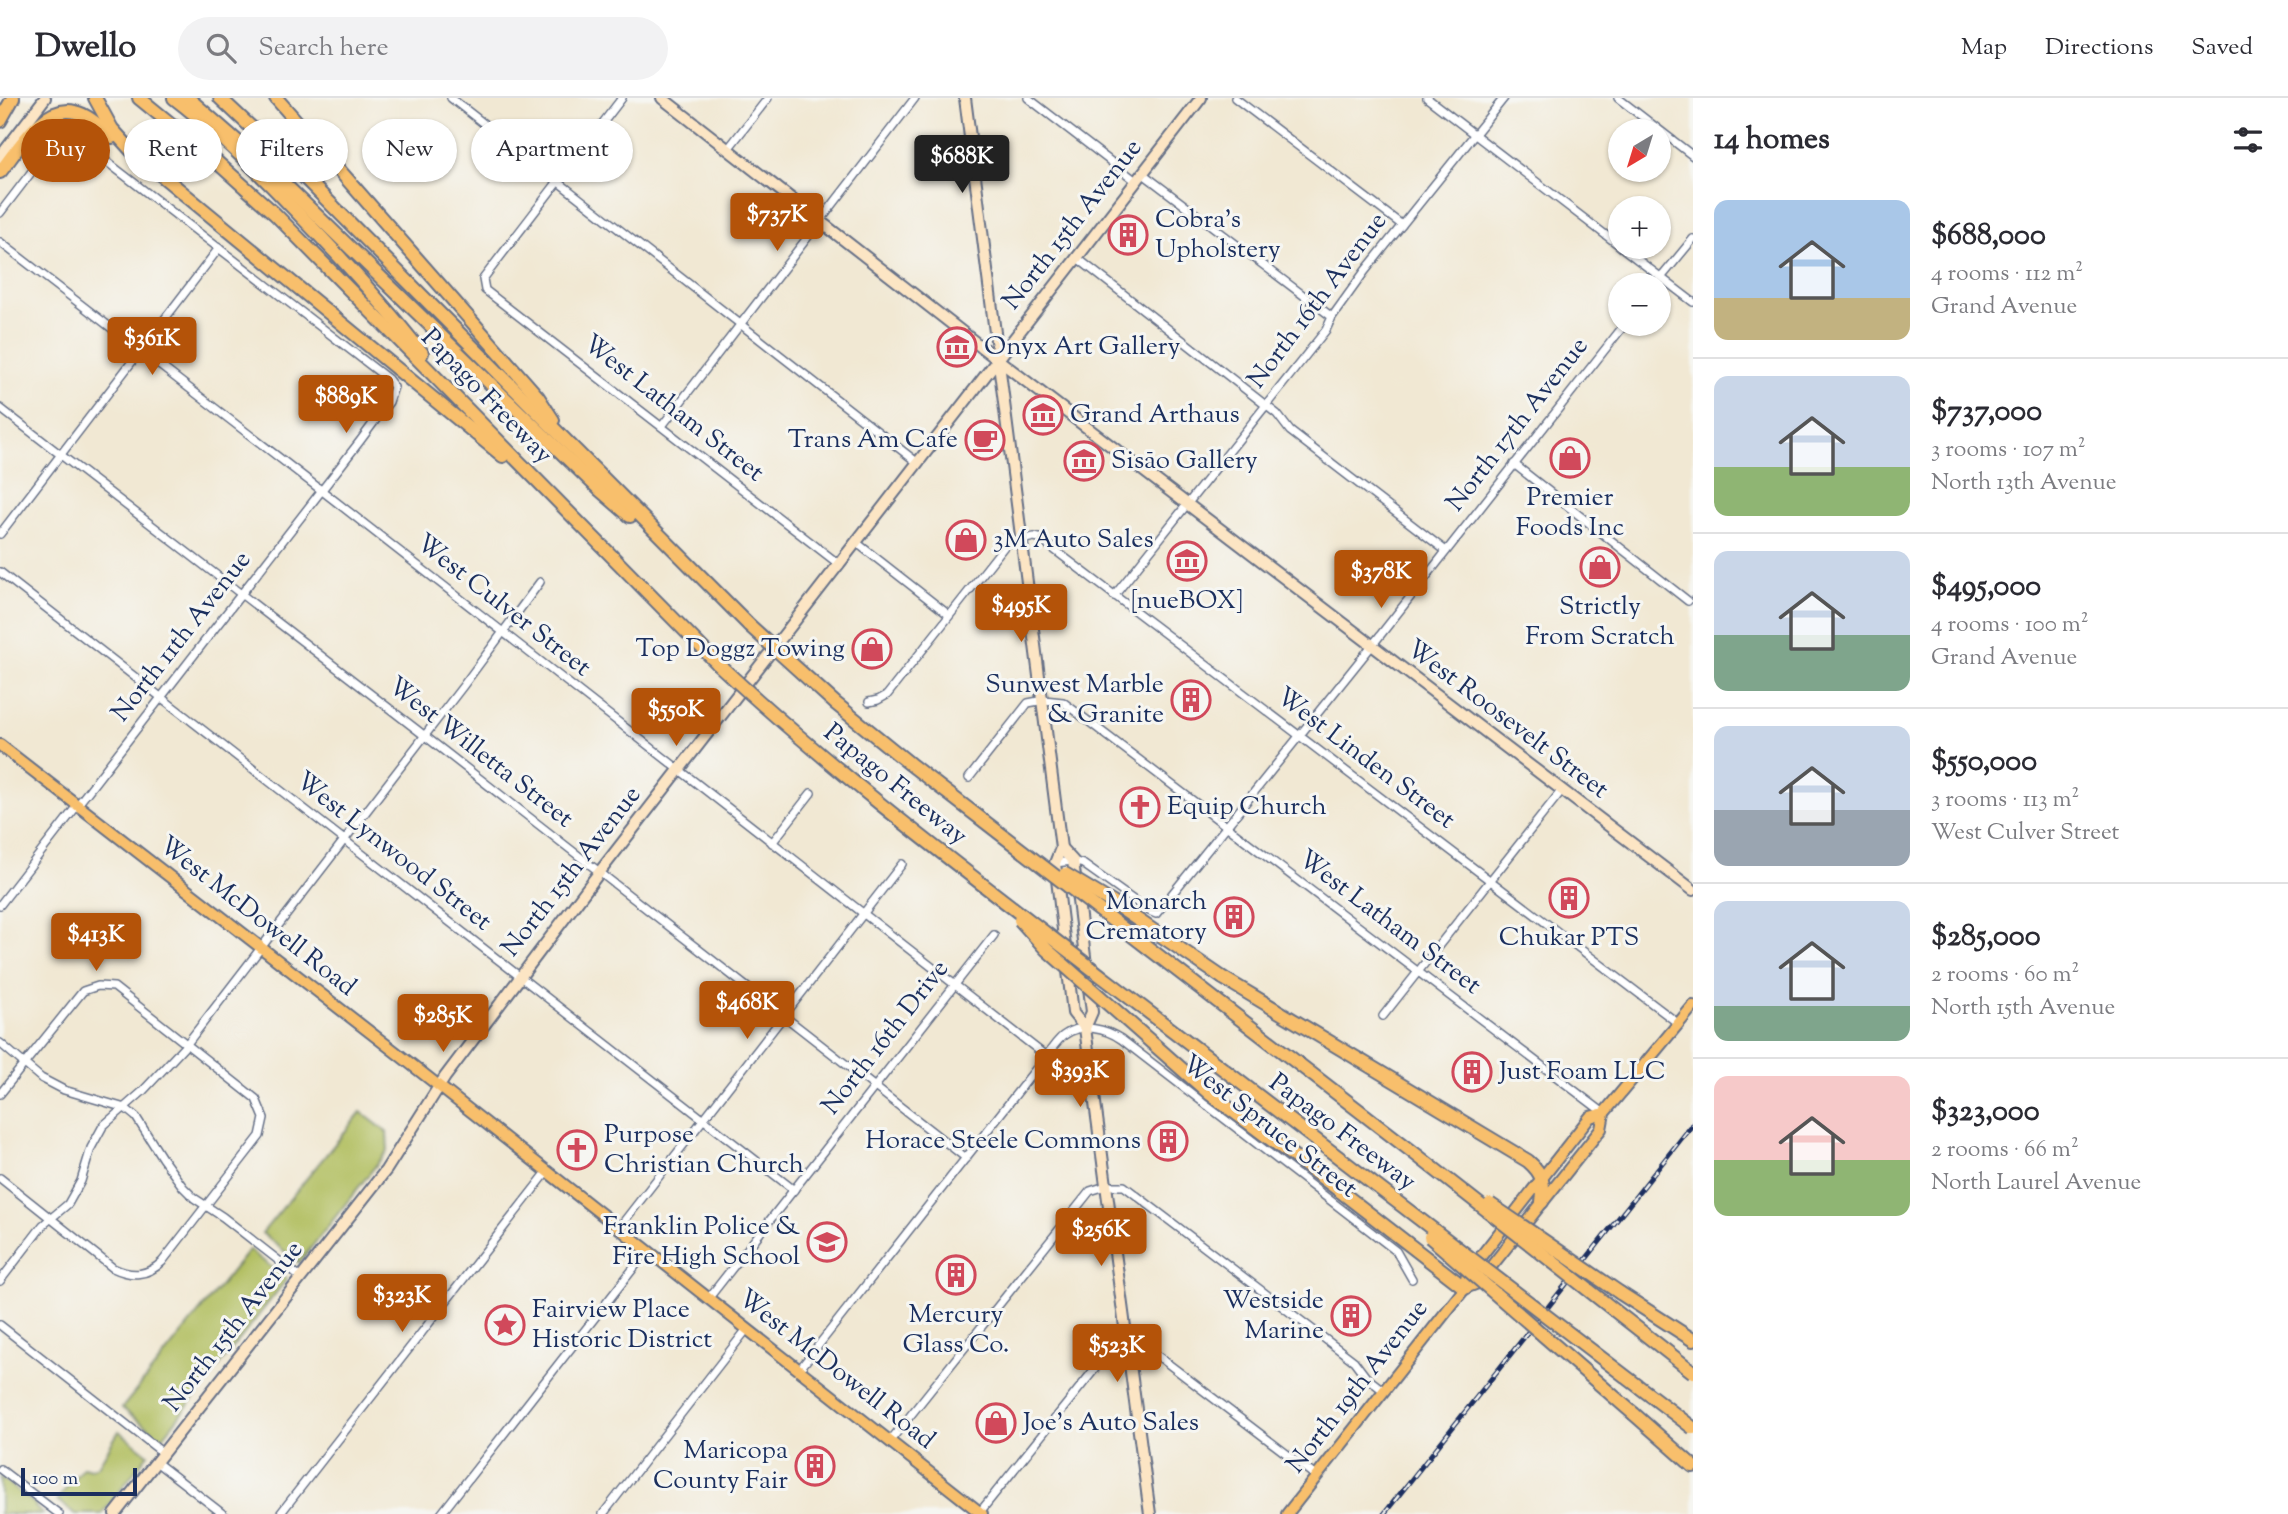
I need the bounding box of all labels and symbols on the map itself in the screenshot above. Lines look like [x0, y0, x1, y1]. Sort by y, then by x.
north arrow [1608, 119, 1671, 182]
street label: North 15th Avenue [994, 132, 1152, 318]
pin: $688K [913, 136, 1011, 195]
pin: $737K [728, 194, 826, 253]
place label: Cobra's Upholstery [1155, 202, 1281, 269]
street label: North 16th Avenue [1239, 205, 1397, 397]
building icon: Cobra's Upholstery [1107, 214, 1149, 256]
pin: $361K [103, 317, 201, 377]
street label: Papago Freeway [412, 321, 560, 473]
street label: West Latham Street [575, 326, 771, 492]
museum icon: Onyx Art Gallery [936, 326, 978, 368]
place label: Onyx Art Gallery [984, 329, 1181, 366]
street label: North 17th Avenue [1438, 330, 1598, 520]
pin: $889K [297, 376, 395, 435]
museum icon: Grand Arthaus [1022, 394, 1064, 436]
place label: Grand Arthaus [1070, 397, 1240, 434]
cafe icon: Trans Am Cafe [964, 419, 1006, 461]
place label: Trans Am Cafe [788, 422, 958, 459]
shop icon: Premier Foods Inc [1549, 437, 1591, 479]
museum icon: Sisāo Gallery [1063, 440, 1105, 482]
place label: Sisāo Gallery [1111, 443, 1258, 480]
place label: Premier Foods Inc [1516, 480, 1624, 547]
shop icon: 3M Auto Sales [945, 519, 987, 561]
place label: 3M Auto Sales [993, 522, 1154, 559]
street label: West Culver Street [408, 526, 598, 686]
museum icon: [nueBOX] [1166, 540, 1208, 582]
street label: North 11th Avenue [103, 544, 261, 730]
shop icon: Strictly From Scratch [1579, 546, 1621, 588]
pin: $378K [1332, 550, 1430, 610]
place label: [nueBOX] [1130, 583, 1244, 620]
pin: $495K [972, 584, 1070, 644]
place label: Strictly From Scratch [1525, 589, 1675, 656]
shop icon: Top Doggz Towing [851, 628, 893, 670]
place label: Top Doggz Towing [636, 631, 845, 668]
street label: West Roosevelt Street [1398, 632, 1616, 808]
place label: Sunwest Marble & Granite [985, 667, 1164, 734]
street label: West Willetta Street [379, 669, 581, 837]
building icon: Sunwest Marble & Granite [1170, 679, 1212, 721]
street label: West Linden Street [1268, 679, 1462, 839]
pin: $550K [627, 688, 725, 748]
street label: Papago Freeway [815, 715, 975, 855]
street label: West Lynwood Street [287, 764, 499, 941]
street label: North 15th Avenue [493, 779, 651, 965]
church icon: Equip Church [1119, 786, 1161, 828]
place label: Equip Church [1167, 789, 1327, 826]
street label: West McDowell Road [150, 828, 364, 1006]
street label: West Latham Street [1290, 842, 1488, 1004]
building icon: Chukar PTS [1548, 877, 1590, 919]
place label: Monarch Crematory [1086, 884, 1207, 951]
building icon: Monarch Crematory [1213, 896, 1255, 938]
pin: $413K [47, 914, 145, 973]
place label: Chukar PTS [1499, 920, 1639, 957]
street label: North 16th Drive [814, 953, 958, 1123]
pin: $468K [698, 982, 796, 1041]
pin: $285K [394, 995, 492, 1054]
street label: West Spruce Street [1173, 1046, 1365, 1208]
pin: $393K [1031, 1049, 1129, 1109]
building icon: Just Foam LLC [1451, 1051, 1493, 1093]
place label: Just Foam LLC [1497, 1054, 1666, 1091]
street label: Papago Freeway [1261, 1065, 1423, 1201]
place label: Purpose Christian Church [604, 1117, 804, 1184]
building icon: Horace Steele Commons [1147, 1120, 1189, 1162]
place label: Horace Steele Commons [865, 1123, 1141, 1160]
church icon: Purpose Christian Church [556, 1129, 598, 1171]
pin: $256K [1052, 1208, 1150, 1268]
place label: Franklin Police & Fire High School [603, 1209, 800, 1276]
school or university icon: Franklin Police & Fire High School [806, 1221, 848, 1263]
street label: North 15th Avenue [155, 1234, 313, 1420]
building icon: Mercury Glass Co. [935, 1254, 977, 1296]
pin: $323K [353, 1274, 451, 1334]
street label: West McDowell Road [729, 1281, 943, 1459]
place label: Westside Marine [1222, 1283, 1324, 1350]
place label: Fairview Place Historic District [532, 1292, 712, 1359]
street label: North 19th Avenue [1278, 1292, 1438, 1482]
building icon: Westside Marine [1330, 1295, 1372, 1337]
place label: Mercury Glass Co. [903, 1297, 1009, 1364]
place icon: Fairview Place Historic District [484, 1304, 526, 1346]
pin: $523K [1068, 1324, 1166, 1384]
shop icon: Joe's Auto Sales [975, 1402, 1017, 1444]
place label: Joe's Auto Sales [1021, 1405, 1199, 1442]
place label: Maricopa County Fair [653, 1433, 788, 1500]
building icon: Maricopa County Fair [794, 1445, 836, 1487]
scale bar [21, 1465, 136, 1497]

